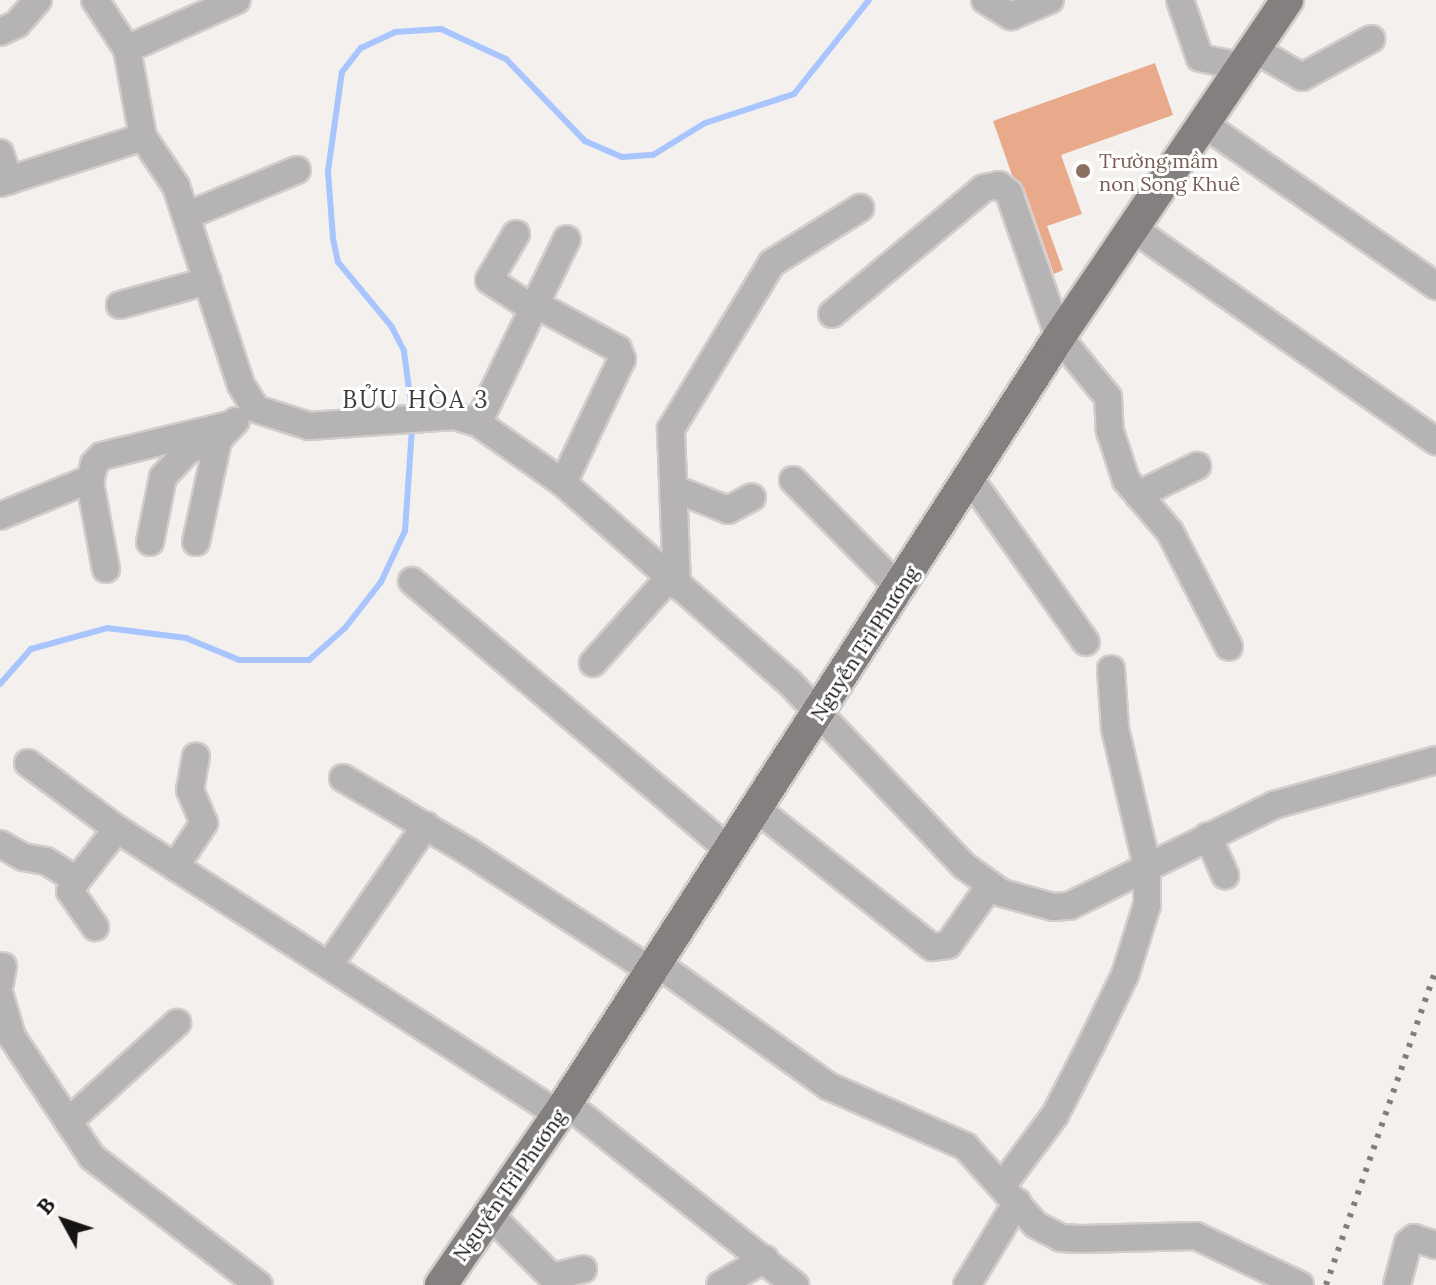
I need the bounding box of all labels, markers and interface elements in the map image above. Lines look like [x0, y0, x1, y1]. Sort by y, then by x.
place label: Trường mầm non Song Khuê [1099, 148, 1240, 195]
marker: Trường mầm non Song Khuê [1074, 162, 1092, 180]
district label: BỬU HÒA 3 [342, 386, 490, 414]
street label: Nguyễn Tri Phương [805, 561, 923, 725]
street label: Nguyễn Tri Phương [448, 1105, 570, 1265]
north arrow [24, 1181, 104, 1261]
text: B [30, 1191, 61, 1220]

